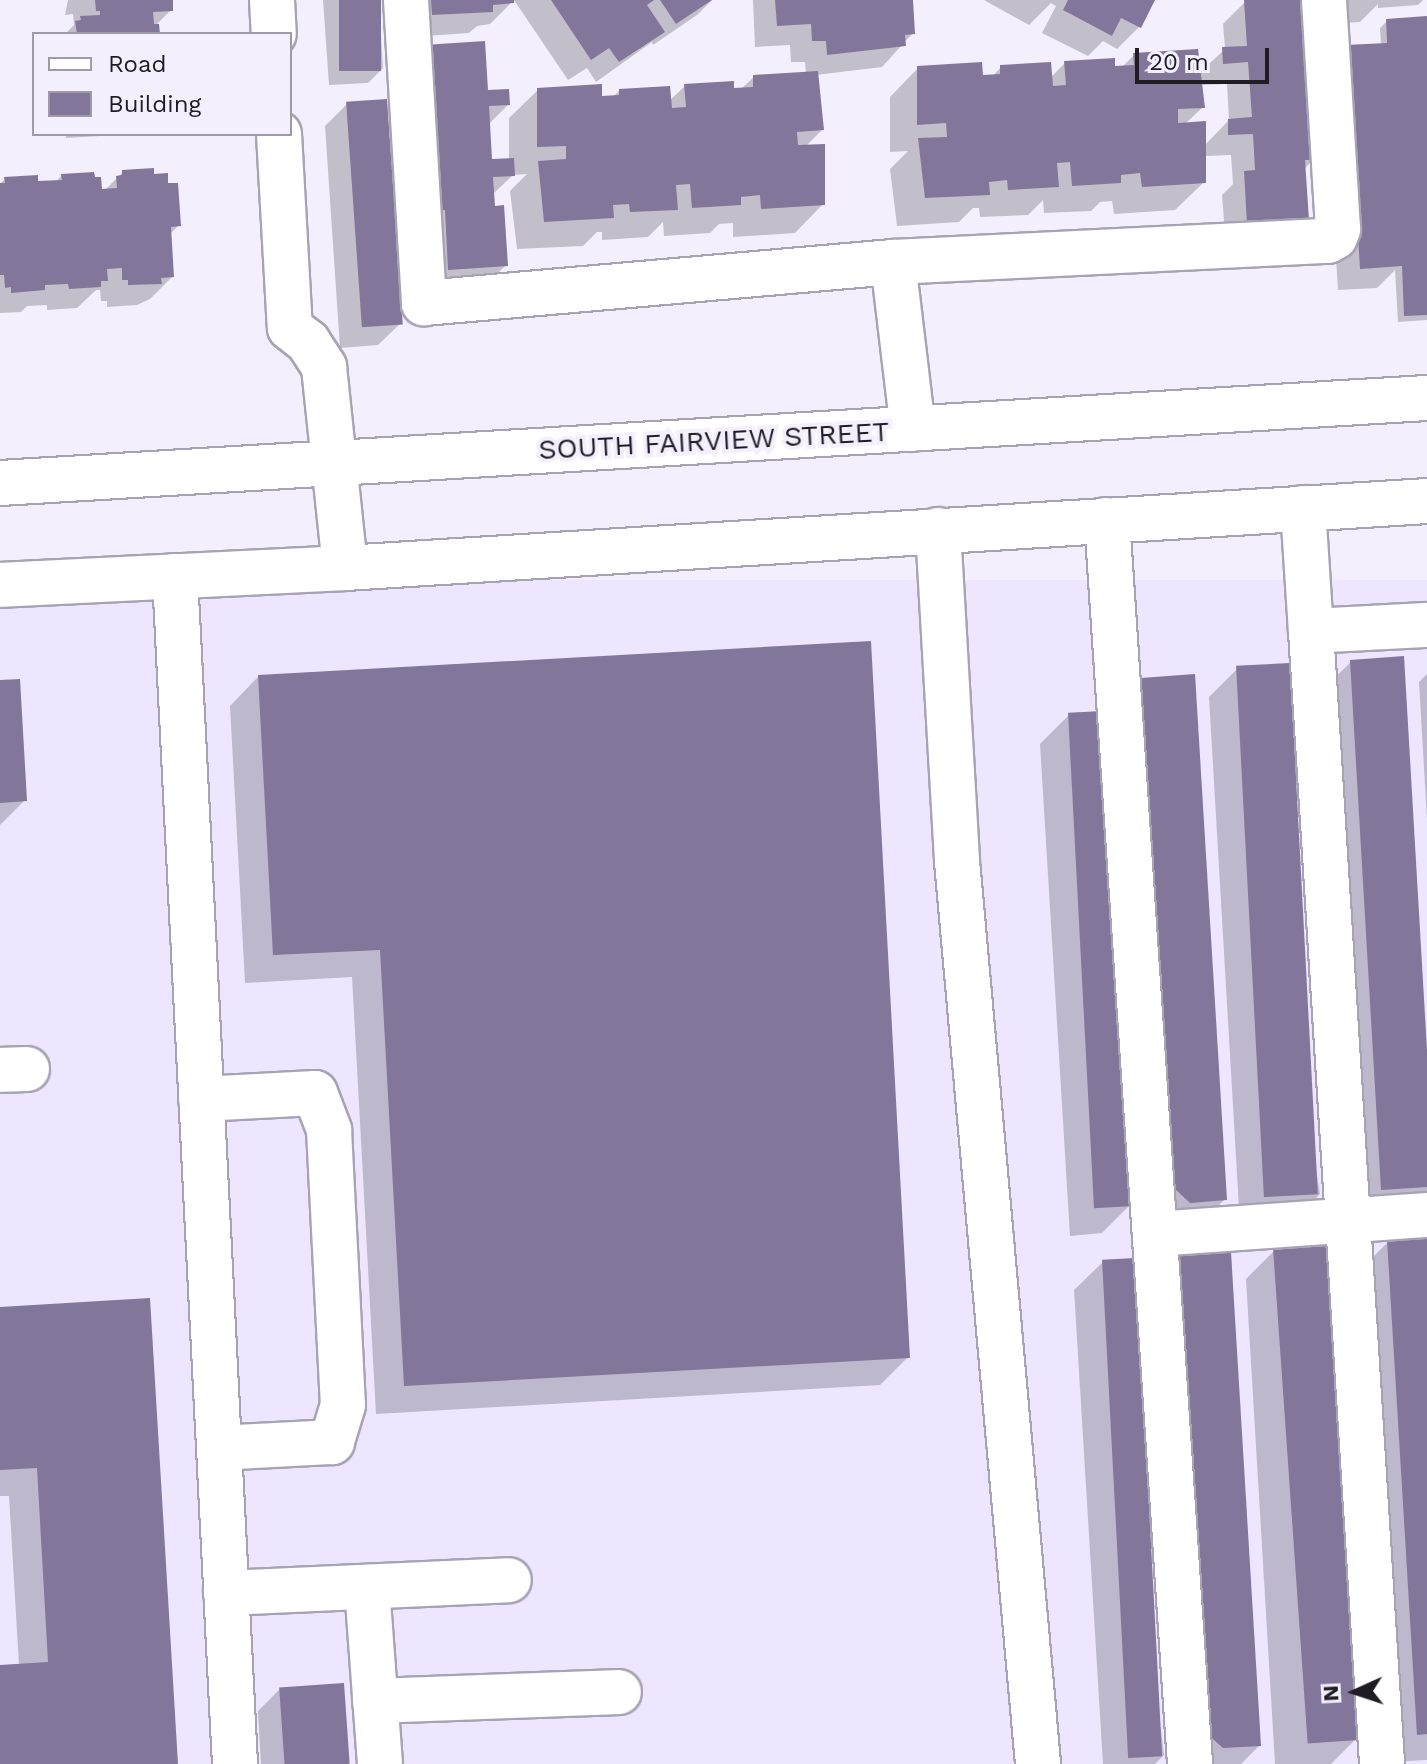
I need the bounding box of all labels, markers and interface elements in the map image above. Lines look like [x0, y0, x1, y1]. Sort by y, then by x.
legend [32, 32, 292, 136]
scale bar [1139, 32, 1273, 82]
text: 20 m [1149, 48, 1209, 76]
text: Road [108, 50, 167, 78]
text: Building [108, 90, 201, 118]
street label: SOUTH FAIRVIEW STREET [537, 415, 891, 467]
north arrow [1315, 1652, 1395, 1732]
text: N [1318, 1684, 1343, 1702]

